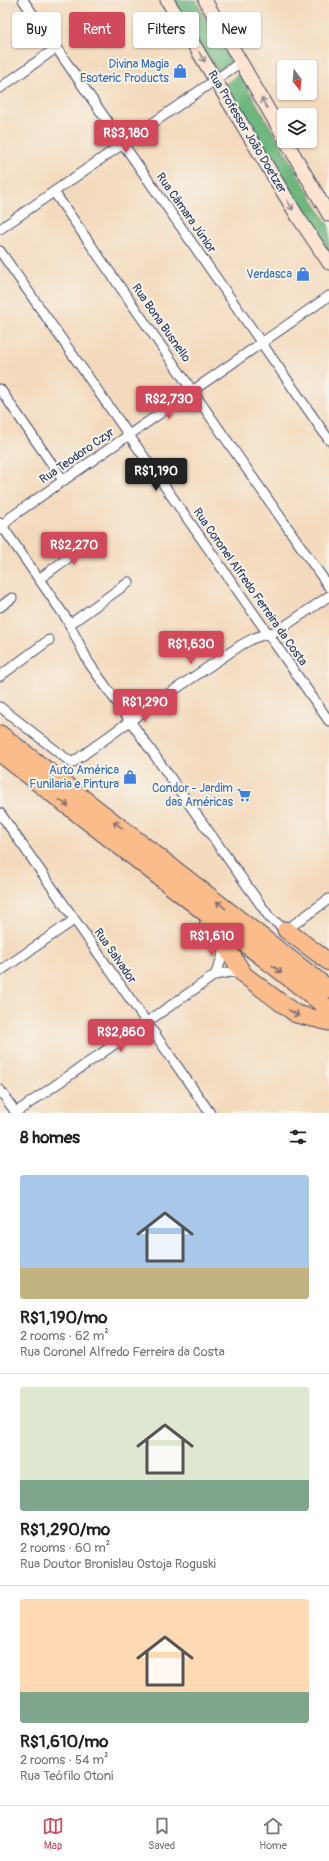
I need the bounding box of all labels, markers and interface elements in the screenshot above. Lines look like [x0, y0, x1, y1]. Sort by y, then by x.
chip: Buy [12, 12, 61, 48]
chip: Rent [69, 12, 125, 48]
chip: Filters [133, 12, 199, 48]
chip: New [207, 12, 261, 48]
one-way arrow [198, 51, 206, 63]
place label: Divina Magia Esoteric Products [80, 57, 170, 86]
north arrow [277, 60, 317, 100]
map controls [277, 60, 317, 148]
shop icon: Divina Magia Esoteric Products [172, 63, 188, 79]
street label: Rua Professor João Doetzer [204, 68, 290, 197]
one-way arrow [260, 97, 268, 109]
button: layers [277, 108, 317, 148]
pin: R$3,180 [89, 120, 163, 154]
text: R$3,180 [103, 125, 149, 141]
street label: Rua Câmara Júnior [153, 170, 220, 257]
one-way arrow [286, 199, 295, 210]
shop icon: Verdasca [295, 266, 311, 282]
place label: Verdasca [246, 267, 292, 282]
street label: Rua Bona Busnello [128, 281, 194, 366]
pin: R$2,730 [132, 386, 206, 420]
text: R$2,730 [145, 391, 193, 407]
street label: Rua Teodoro Czyr [37, 424, 118, 487]
pin: R$1,190 [119, 458, 193, 492]
text: R$1,190 [134, 463, 178, 479]
street label: Rua Coronel Alfredo Ferreira da Costa [190, 505, 311, 669]
pin: R$2,270 [37, 532, 111, 566]
text: R$2,270 [50, 537, 98, 553]
pin: R$1,630 [154, 631, 228, 665]
text: R$1,630 [168, 636, 214, 652]
pin: R$1,290 [108, 689, 182, 723]
text: R$1,290 [122, 694, 168, 710]
place label: Auto América Funilaria e Pintura [29, 763, 119, 792]
shop icon: Auto América Funilaria e Pintura [122, 769, 138, 785]
place label: Condor - Jardim das Américas [152, 781, 234, 810]
supermarket icon: Condor - Jardim das Américas [236, 787, 252, 803]
one-way arrow [58, 799, 69, 807]
one-way arrow [112, 821, 123, 829]
one-way arrow [215, 900, 226, 909]
pin: R$1,610 [175, 923, 249, 957]
street label: Rua Salvador [91, 926, 140, 987]
text: R$1,610 [190, 928, 234, 944]
one-way arrow [271, 965, 282, 973]
one-way arrow [288, 1009, 300, 1017]
pin: R$2,860 [84, 1019, 158, 1053]
text: R$2,860 [97, 1024, 145, 1040]
icon: filters [287, 1126, 309, 1148]
text: 8 homes [20, 1127, 80, 1148]
icon: home [129, 1201, 201, 1273]
text: R$1,190/mo [20, 1307, 107, 1328]
text: 2 rooms · 62 m² [20, 1328, 109, 1344]
text: Rua Coronel Alfredo Ferreira da Costa [20, 1344, 225, 1360]
icon: home [129, 1413, 201, 1485]
text: R$1,290/mo [20, 1519, 110, 1540]
text: 2 rooms · 60 m² [20, 1540, 110, 1556]
text: Rua Doutor Bronislau Ostoja Roguski [20, 1556, 216, 1572]
icon: home [129, 1625, 201, 1697]
text: R$1,610/mo [20, 1731, 109, 1752]
text: 2 rooms · 54 m² [20, 1752, 108, 1768]
text: Rua Teófilo Otoni [20, 1768, 113, 1784]
tab: Map [42, 1815, 64, 1852]
tab: Saved [148, 1815, 175, 1852]
tab: Home [259, 1815, 287, 1852]

